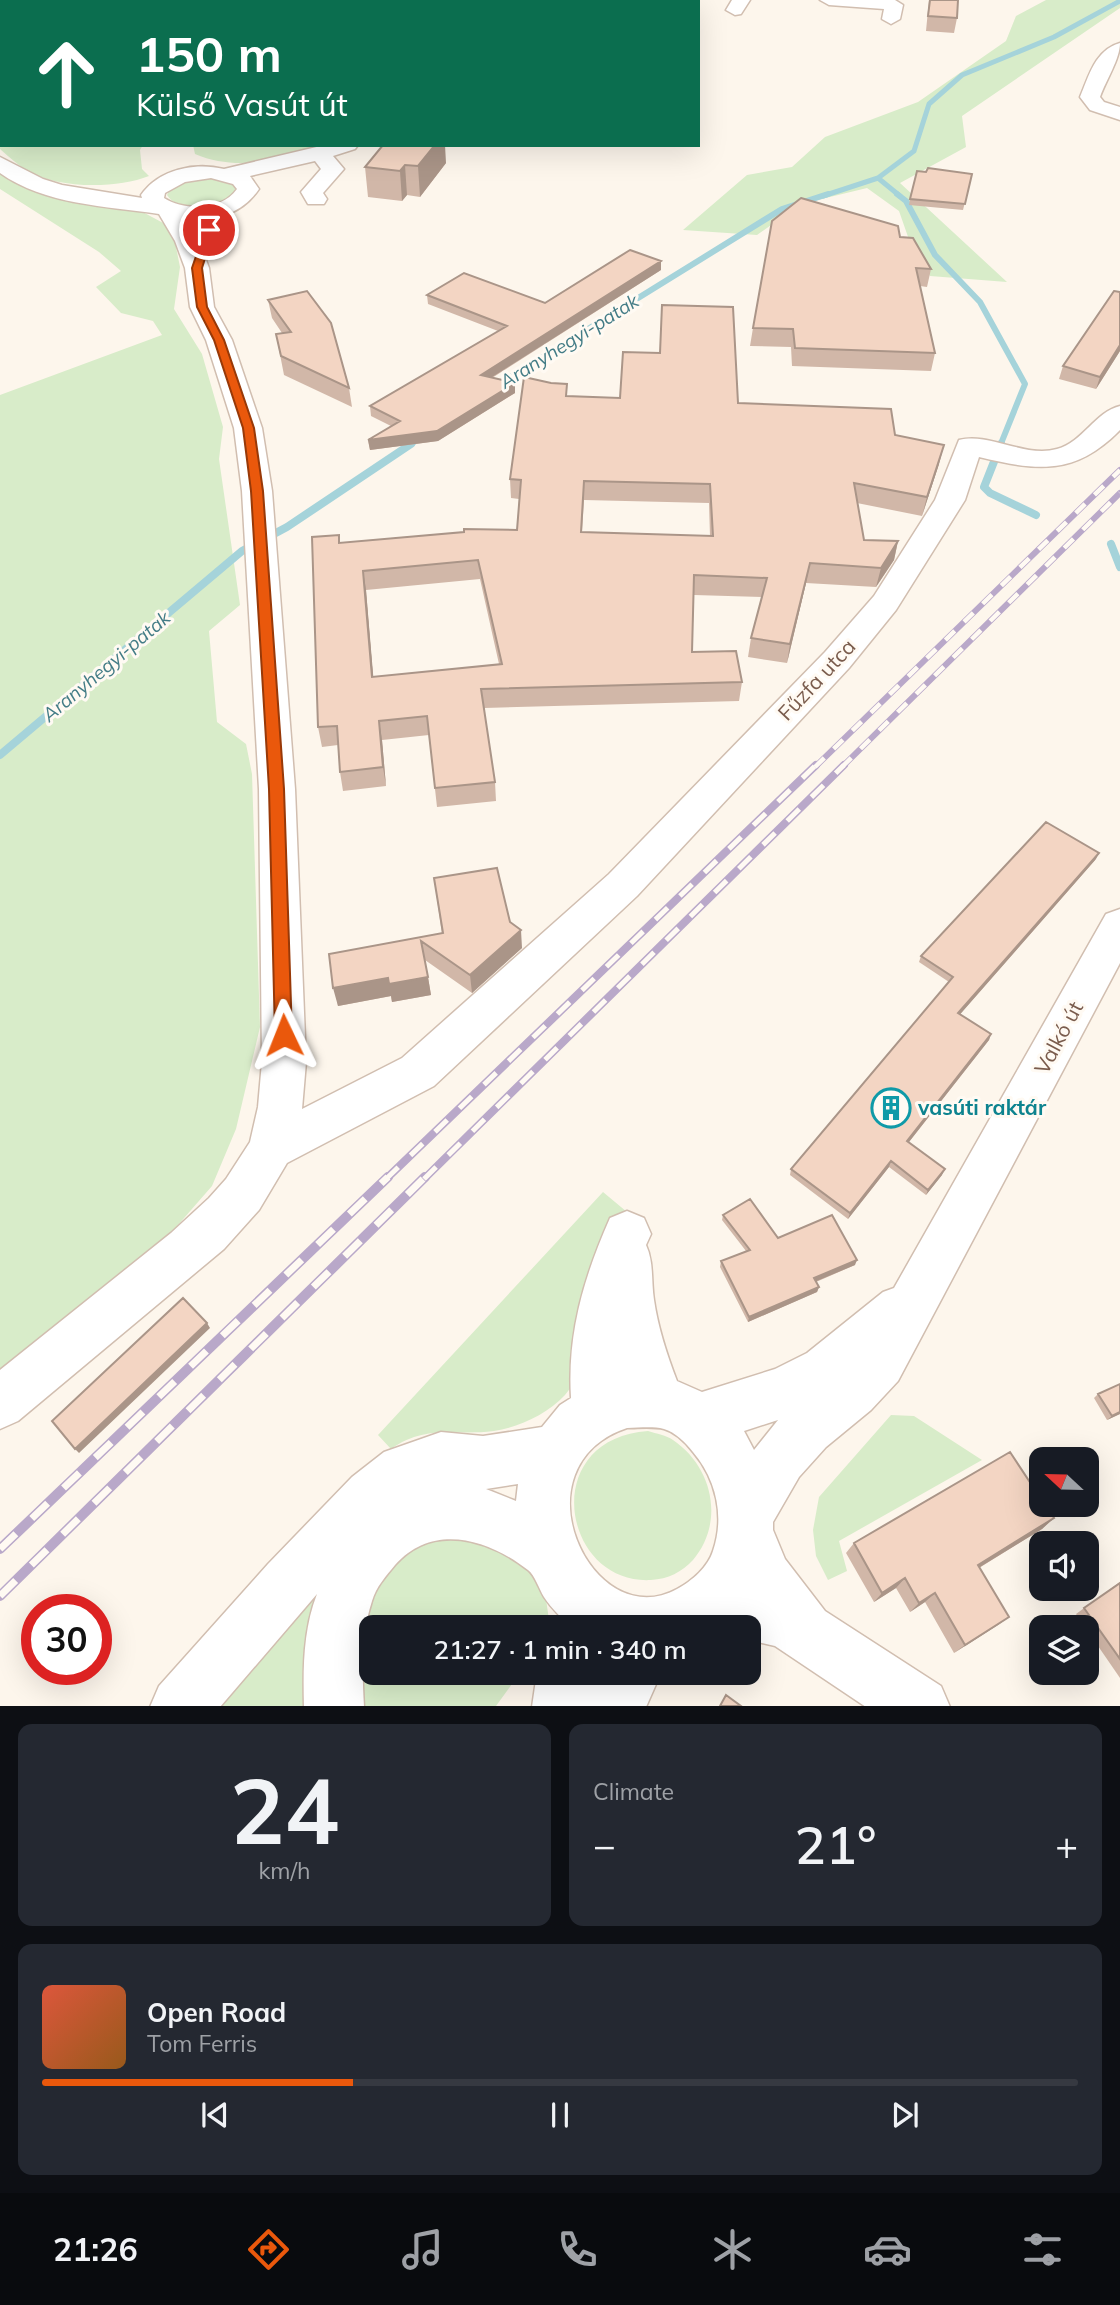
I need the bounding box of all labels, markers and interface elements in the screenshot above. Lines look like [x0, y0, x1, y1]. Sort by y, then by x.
text: 150 m [136, 23, 282, 84]
icon: ahead [21, 28, 112, 119]
text: Külső Vasút út [136, 84, 348, 124]
pin [179, 200, 239, 260]
icon: arrive [190, 211, 228, 249]
water label: Aranyhegyi-patak [494, 288, 644, 394]
water label: Aranyhegyi-patak [36, 605, 176, 727]
street label: Fűzfa utca [772, 633, 861, 725]
street label: Valkó út [1028, 997, 1088, 1078]
position arrow [247, 998, 321, 1072]
building icon: vasúti raktár [870, 1087, 912, 1129]
place label: vasúti raktár [917, 1094, 1047, 1120]
north arrow [1029, 1447, 1099, 1517]
map controls [1029, 1447, 1099, 1685]
button: sound [1029, 1531, 1099, 1601]
speed limit sign: 30 [21, 1594, 112, 1685]
button: layers [1029, 1615, 1099, 1685]
text: 21:27 · 1 min · 340 m [433, 1633, 687, 1666]
text: 24 [230, 1753, 339, 1867]
text: Climate [593, 1777, 674, 1806]
text: 21° [795, 1812, 876, 1877]
text: − [593, 1821, 616, 1869]
text: + [1055, 1821, 1078, 1869]
text: km/h [258, 1856, 311, 1885]
text: Open Road [147, 1996, 286, 2029]
text: Tom Ferris [147, 2029, 257, 2058]
icon: previous [196, 2096, 234, 2134]
icon: pause [541, 2096, 579, 2134]
icon: next [886, 2096, 924, 2134]
icon: directions [244, 2225, 293, 2274]
icon: music [398, 2225, 447, 2274]
icon: phone [553, 2225, 602, 2274]
icon: climate [708, 2225, 757, 2274]
icon: car [863, 2225, 912, 2274]
icon: filters [1018, 2225, 1067, 2274]
text: 21:26 [53, 2229, 138, 2269]

